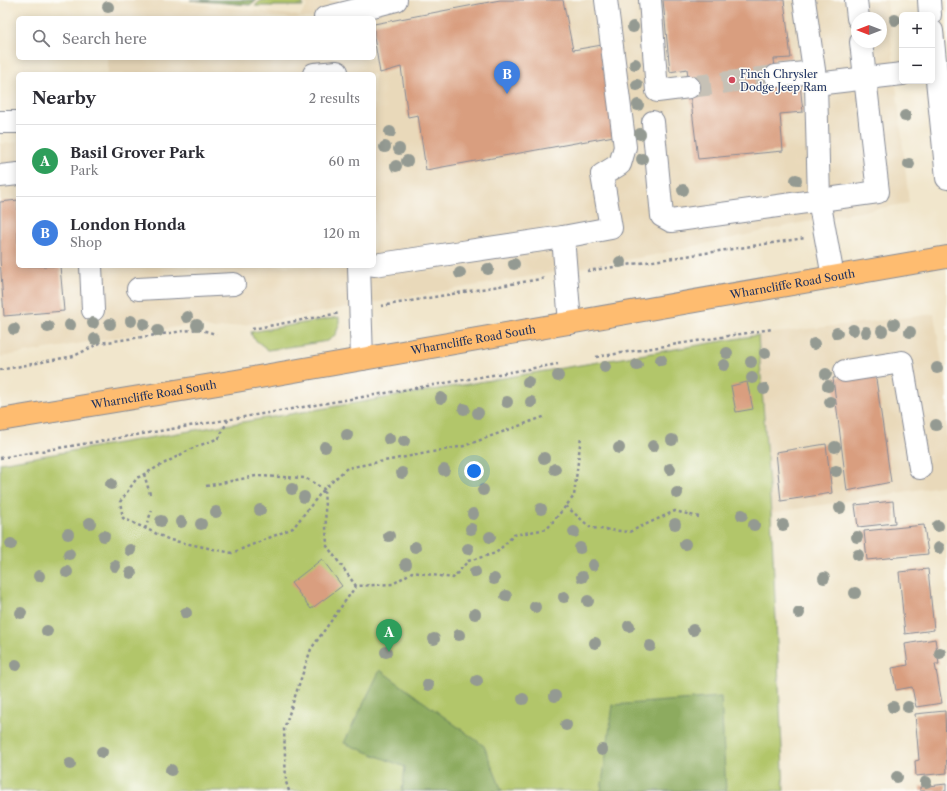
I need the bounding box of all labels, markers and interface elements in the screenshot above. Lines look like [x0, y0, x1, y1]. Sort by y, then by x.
north arrow [851, 12, 887, 48]
map controls [899, 12, 935, 84]
button: + [899, 12, 935, 48]
search box [16, 16, 376, 60]
icon: search [30, 27, 52, 49]
text: Search here [62, 29, 147, 48]
button: − [899, 48, 935, 84]
pin: B [494, 61, 520, 94]
place label: Finch Chrysler Dodge Jeep Ram [740, 67, 828, 94]
marker: Finch Chrysler Dodge Jeep Ram [727, 75, 737, 85]
text: Nearby [32, 88, 96, 108]
text: 2 results [309, 90, 360, 106]
text: Basil Grover Park [70, 143, 205, 162]
text: A [40, 153, 50, 169]
text: 60 m [329, 153, 360, 169]
text: Park [70, 162, 98, 178]
text: London Honda [70, 215, 186, 234]
text: B [40, 225, 50, 241]
text: 120 m [323, 225, 360, 241]
text: Shop [70, 234, 102, 250]
street label: Wharncliffe Road South [728, 266, 856, 302]
street label: Wharncliffe Road South [409, 322, 537, 358]
street label: Wharncliffe Road South [89, 377, 218, 412]
your location [464, 461, 484, 481]
pin: A [376, 619, 402, 652]

